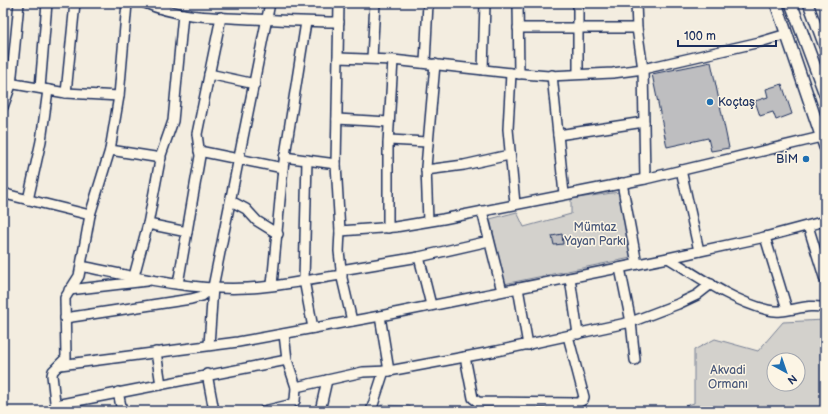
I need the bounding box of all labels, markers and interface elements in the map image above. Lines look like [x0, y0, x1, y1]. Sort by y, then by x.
scale bar [678, 22, 776, 48]
text: 100 m [684, 29, 716, 44]
place label: Koçtaş [718, 95, 755, 110]
marker: Koçtaş [705, 97, 715, 107]
place label: BİM [776, 151, 798, 167]
marker: BİM [801, 154, 811, 164]
park label: Mümtaz Yayan Parkı [563, 220, 626, 249]
north arrow [766, 352, 806, 392]
park label: Akvadi Ormanı [708, 363, 748, 392]
text: N [785, 372, 799, 387]

